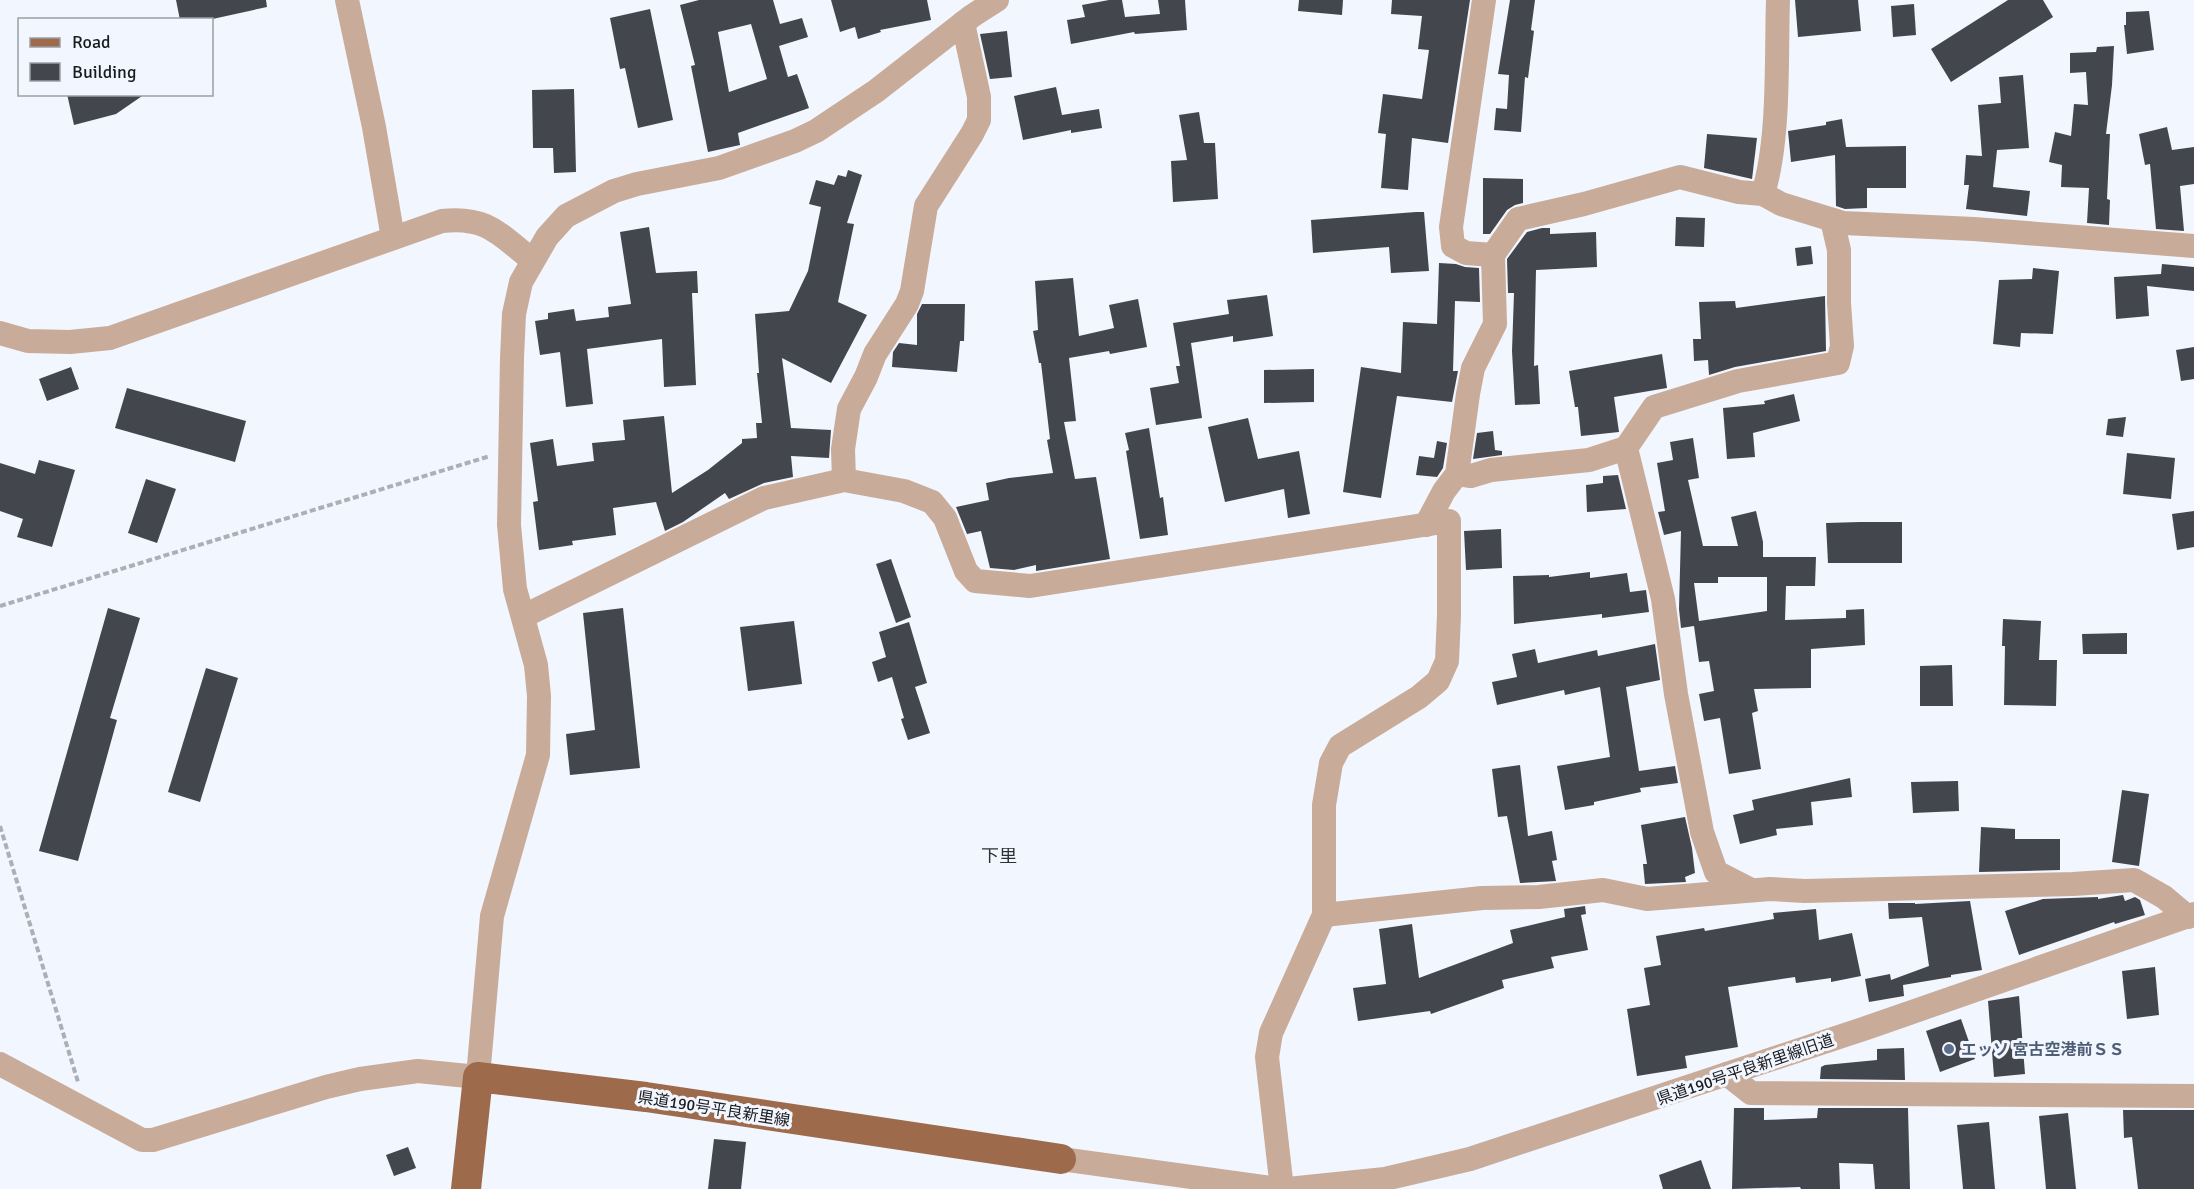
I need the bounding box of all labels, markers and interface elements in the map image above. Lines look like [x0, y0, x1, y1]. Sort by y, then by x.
legend [18, 18, 213, 96]
text: Road [72, 31, 111, 53]
text: Building [72, 61, 136, 83]
district label: 下里 [981, 845, 1017, 867]
street label: 県道190号平良新里線旧道 [1654, 1030, 1836, 1110]
place label: エッソ 宮古空港前ＳＳ [1961, 1040, 2125, 1060]
marker: エッソ 宮古空港前ＳＳ [1942, 1042, 1956, 1056]
street label: 県道190号平良新里線 [636, 1087, 791, 1131]

